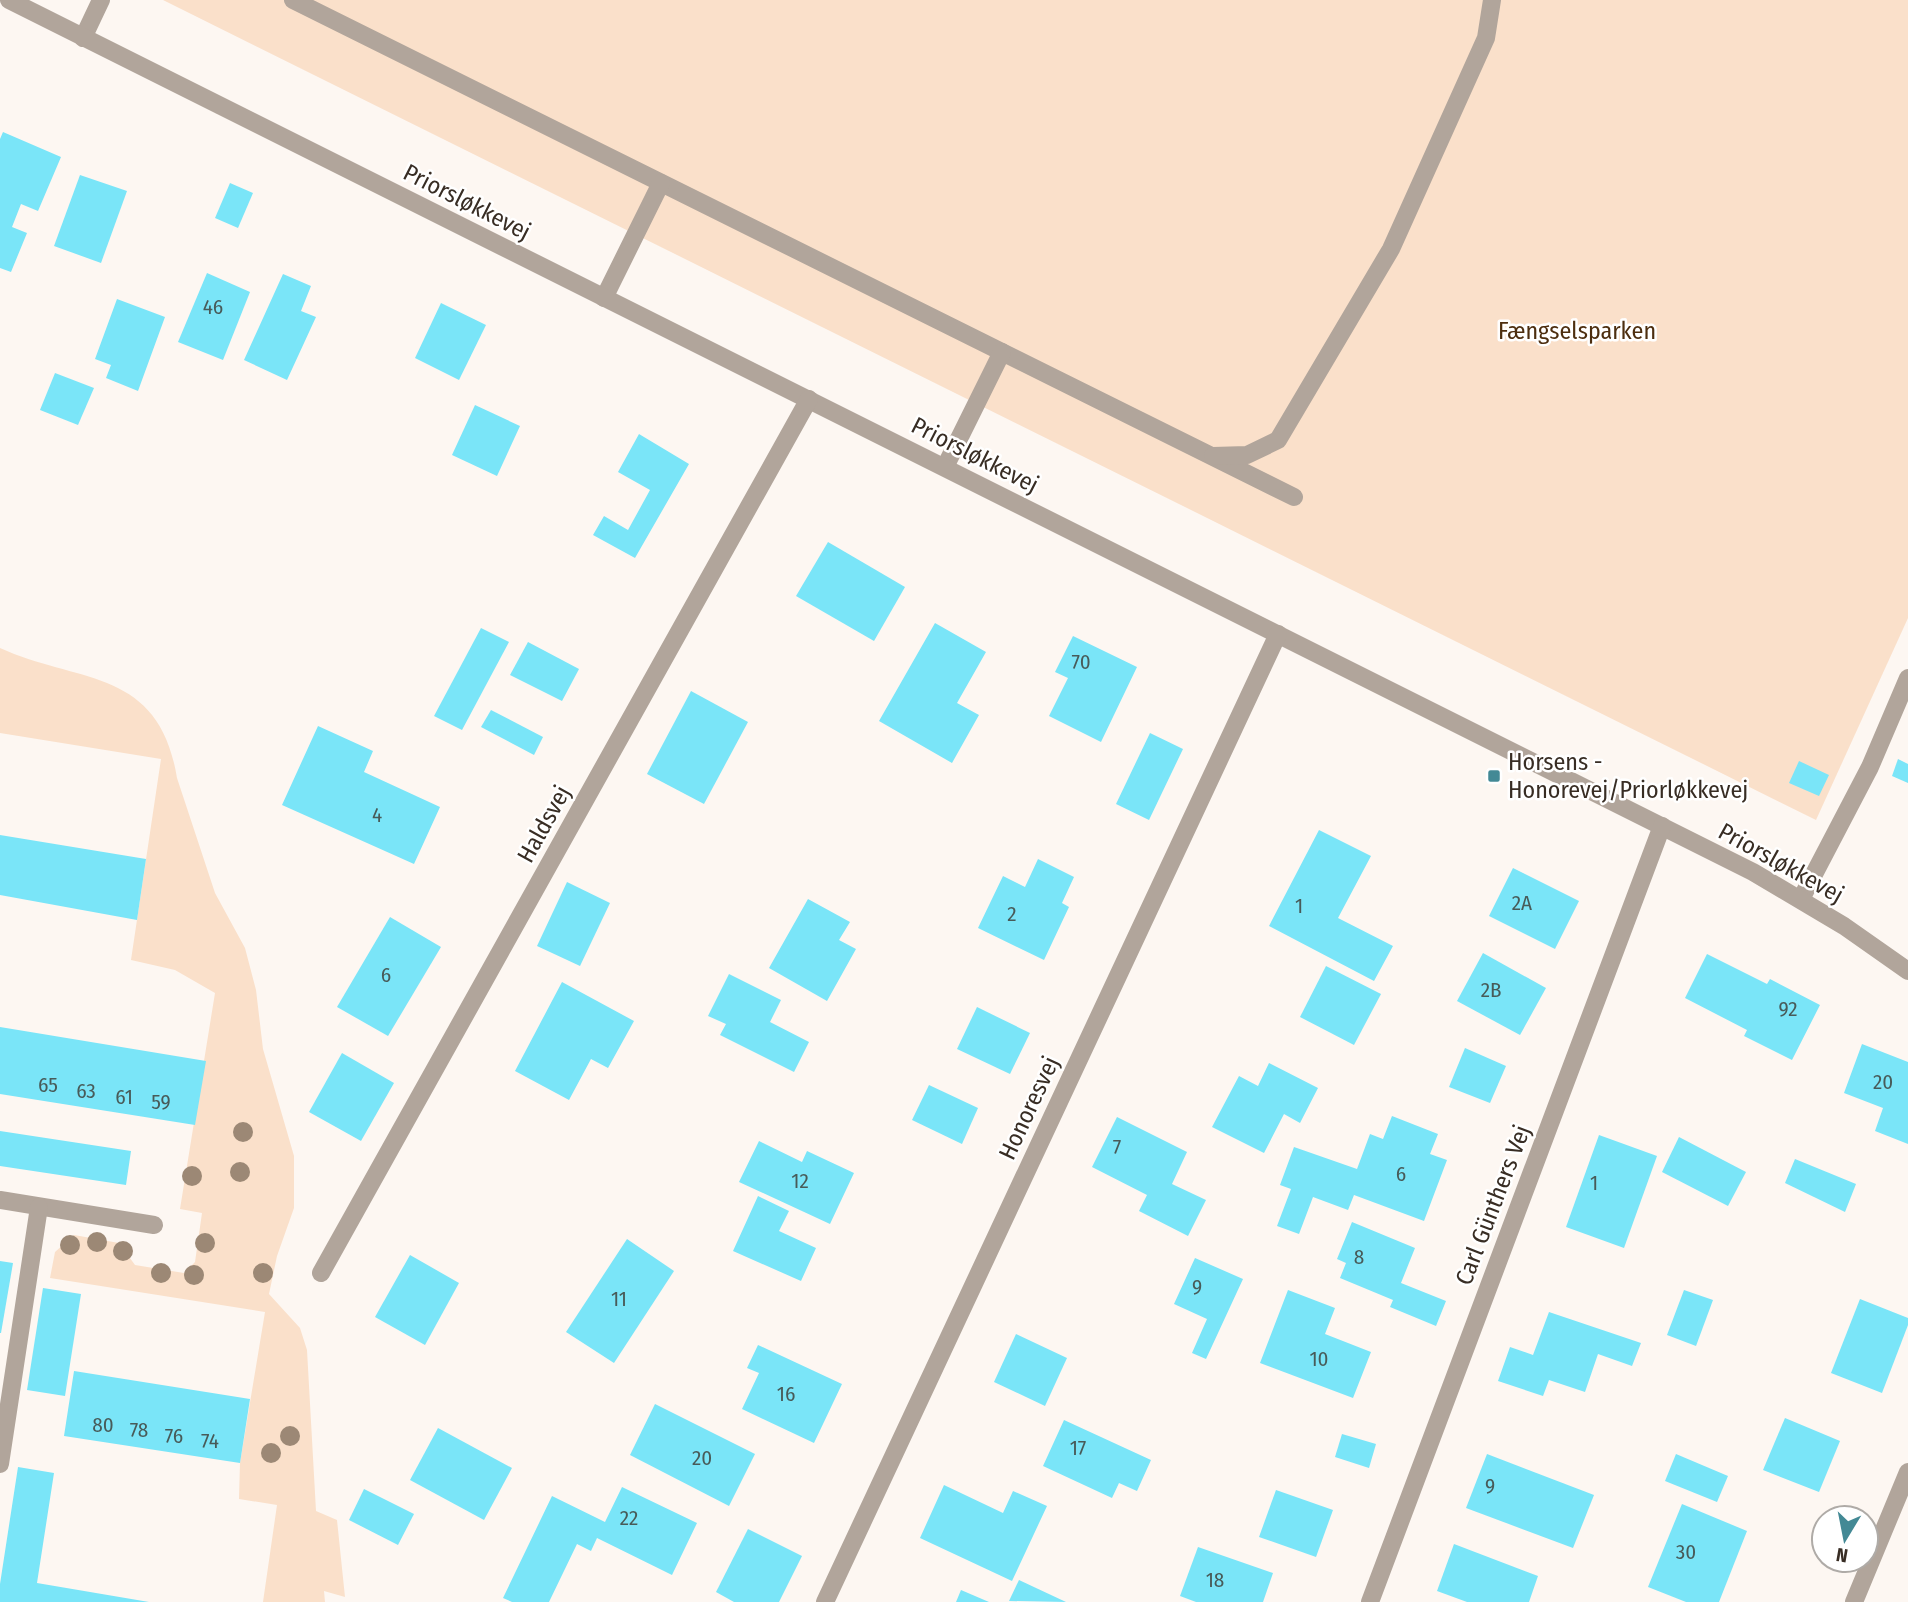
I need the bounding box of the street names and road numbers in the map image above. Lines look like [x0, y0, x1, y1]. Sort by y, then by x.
street label: Priorsløkkevej [399, 158, 535, 246]
street label: Priorsløkkevej [907, 411, 1043, 499]
street label: Haldsvej [512, 781, 576, 867]
street label: Priorsløkkevej [1714, 817, 1848, 909]
street label: Honoresvej [993, 1052, 1065, 1164]
street label: Carl Günthers Vej [1450, 1121, 1536, 1289]

